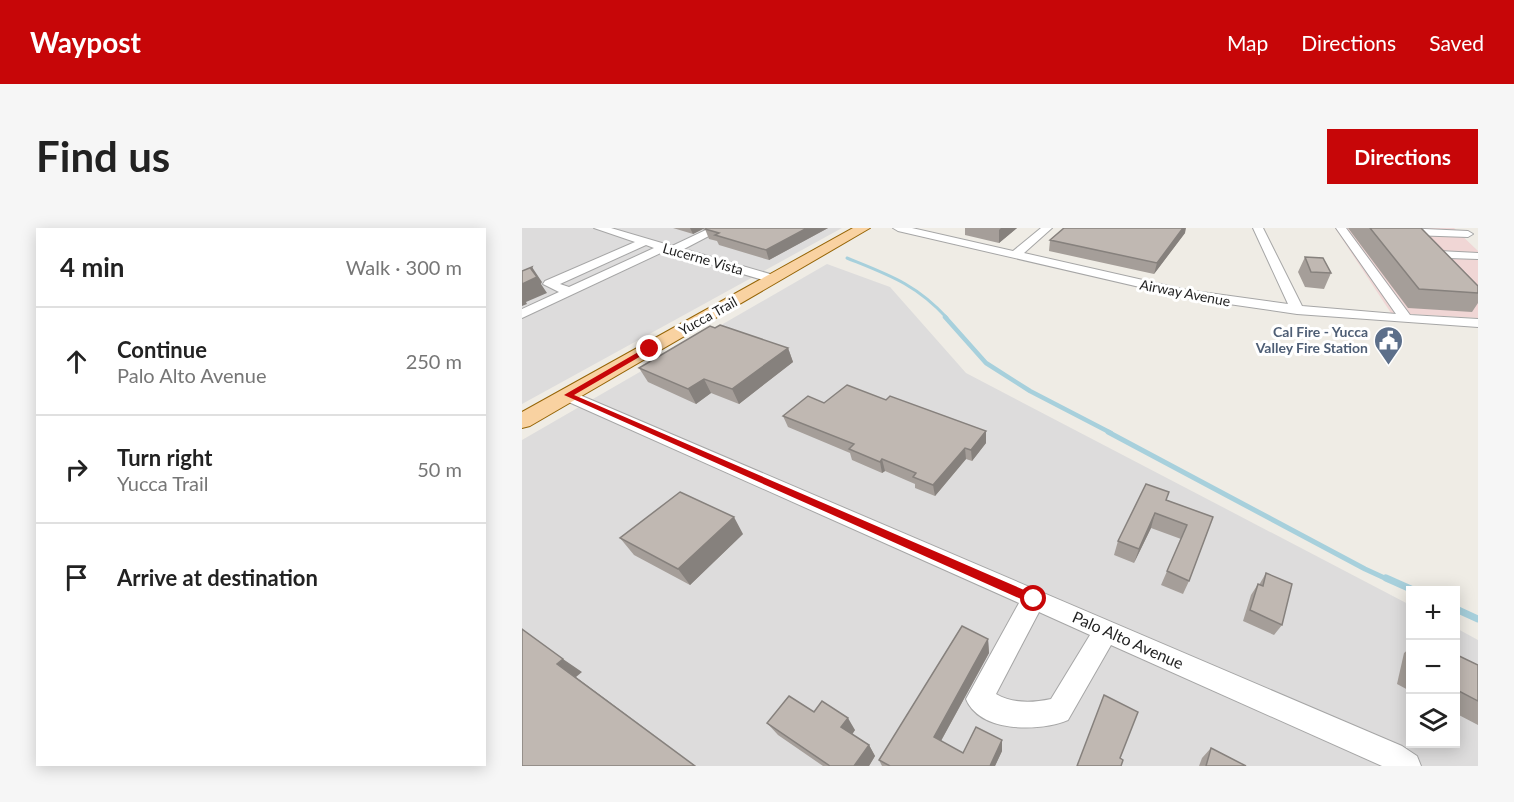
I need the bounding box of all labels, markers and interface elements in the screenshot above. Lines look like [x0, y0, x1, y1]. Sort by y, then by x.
text: Waypost [30, 25, 141, 59]
text: Map [1227, 30, 1268, 55]
text: Directions [1301, 30, 1396, 55]
text: Saved [1429, 30, 1484, 55]
button: Directions [1327, 129, 1478, 184]
text: Find us [36, 131, 170, 181]
street label: Lucerne Vista [661, 239, 745, 278]
text: 4 min [60, 251, 124, 283]
text: Walk · 300 m [346, 255, 462, 279]
street label: Airway Avenue [1138, 275, 1232, 310]
street label: Yucca Trail [676, 293, 740, 339]
place label: Cal Fire - Yucca Valley Fire Station [1255, 323, 1368, 356]
public building icon: Cal Fire - Yucca Valley Fire Station [1373, 324, 1405, 366]
route end [636, 335, 662, 361]
text: Continue [117, 336, 207, 363]
icon: ahead [60, 345, 93, 378]
text: 250 m [406, 349, 462, 373]
text: Palo Alto Avenue [117, 363, 266, 387]
text: Turn right [117, 444, 212, 471]
icon: right [60, 453, 93, 486]
text: 50 m [417, 457, 462, 481]
text: Yucca Trail [117, 471, 209, 495]
icon: arrive [60, 561, 93, 594]
text: Arrive at destination [117, 564, 318, 591]
route start [1020, 585, 1046, 611]
map controls [1406, 586, 1460, 748]
button: + [1406, 586, 1460, 640]
street label: Palo Alto Avenue [1070, 607, 1187, 673]
button: − [1406, 640, 1460, 694]
button: layers [1406, 694, 1460, 748]

